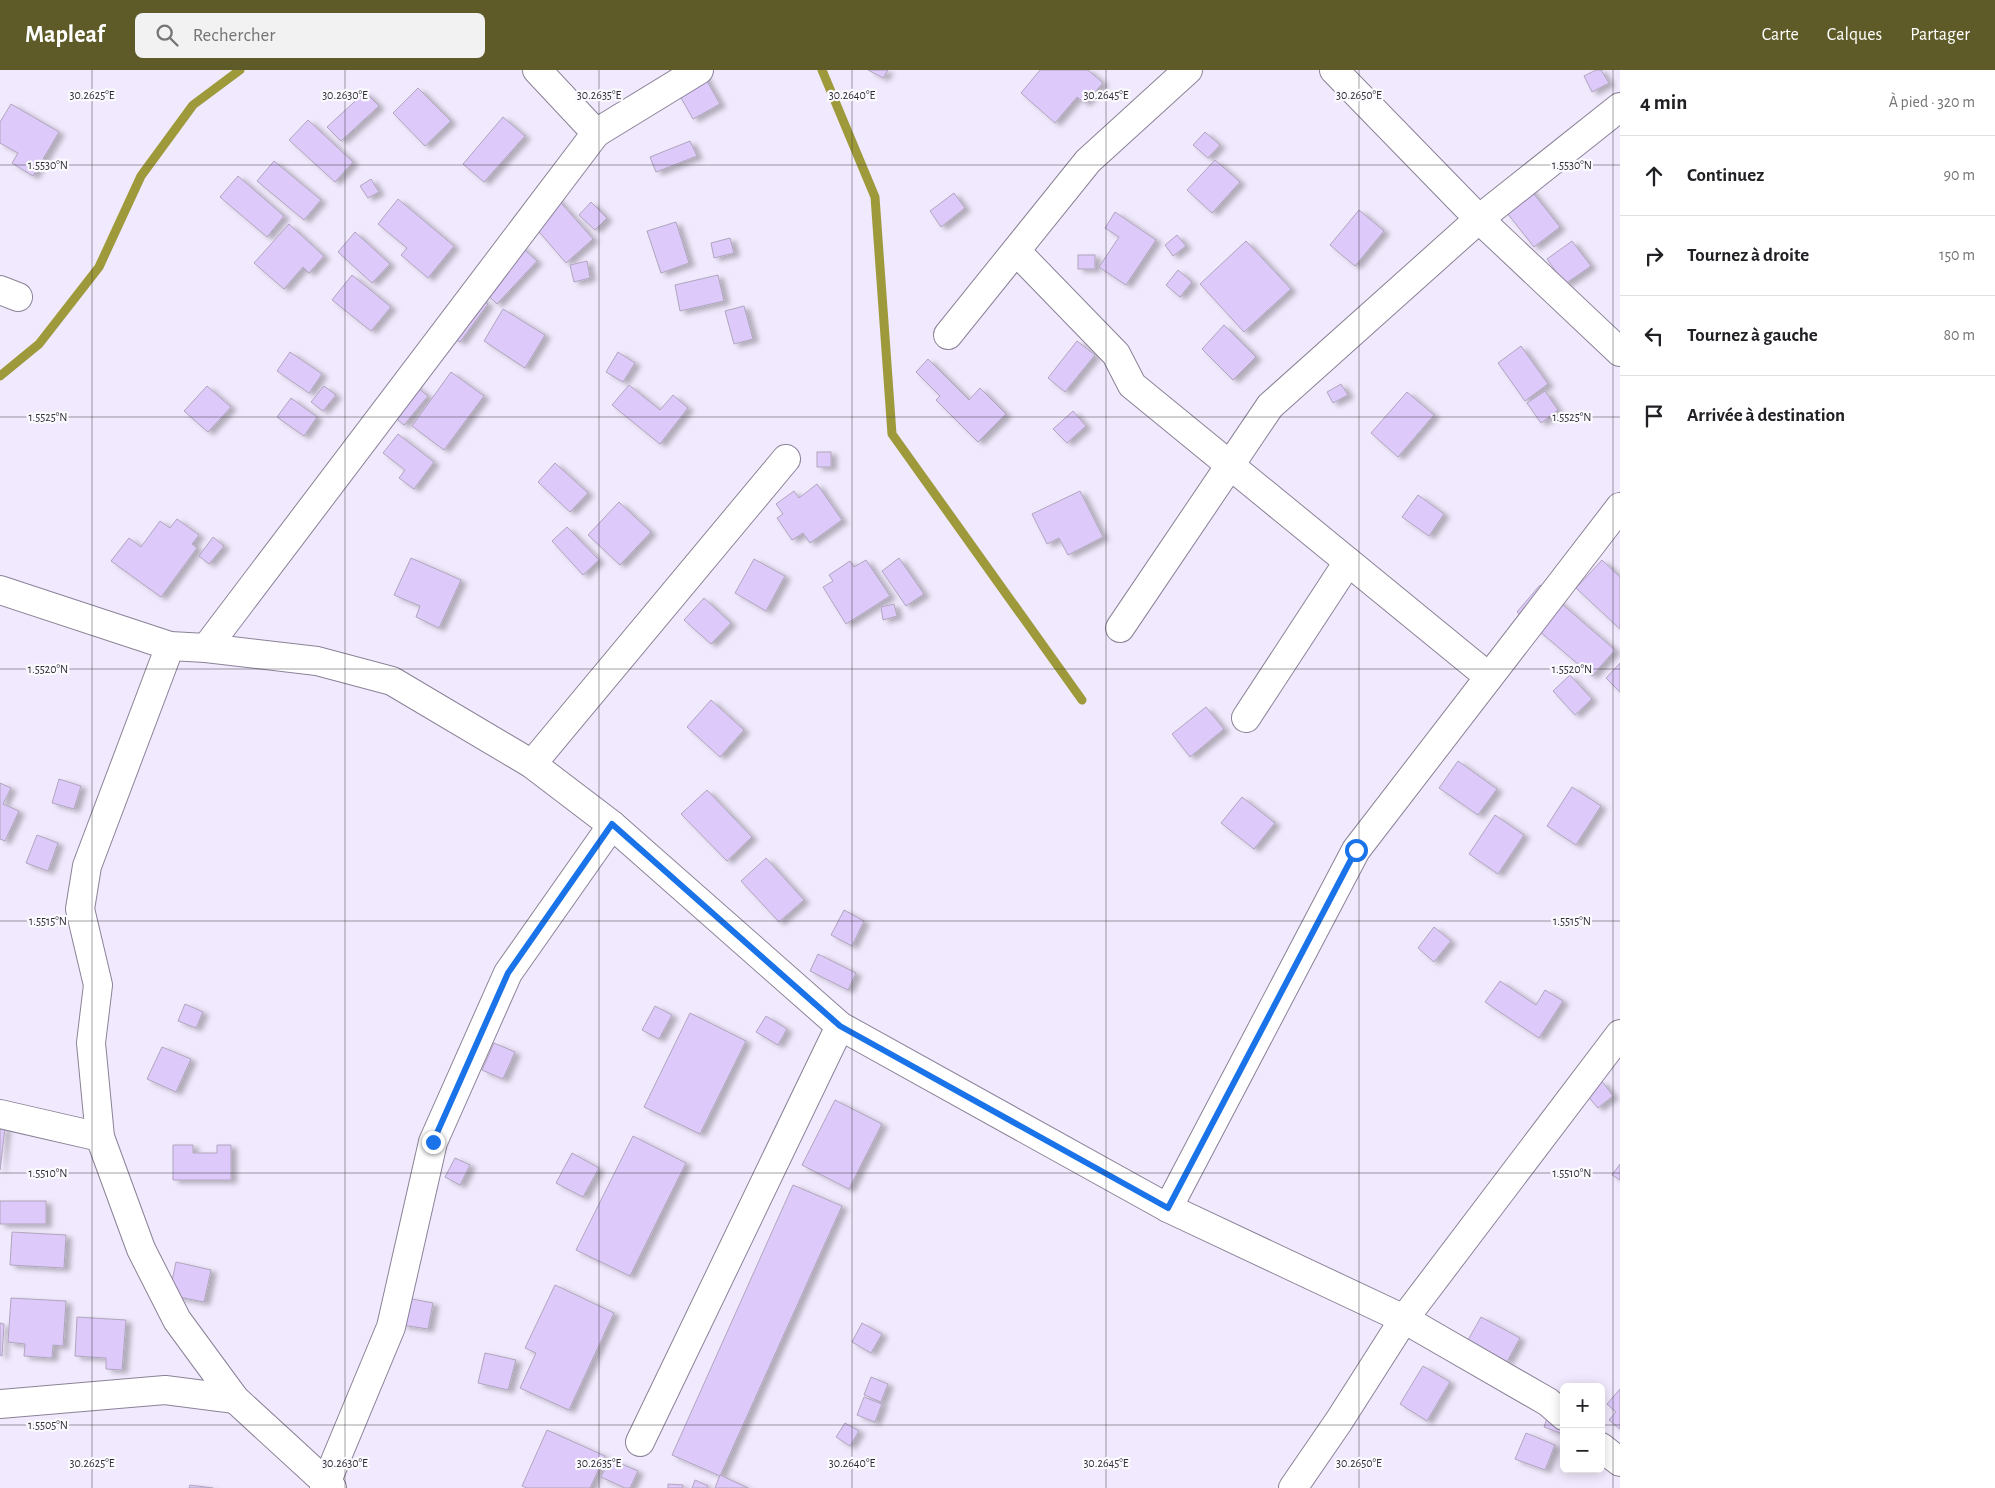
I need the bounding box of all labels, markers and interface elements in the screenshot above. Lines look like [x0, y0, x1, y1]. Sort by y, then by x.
search box [135, 13, 485, 58]
icon: search [153, 21, 181, 49]
text: Mapleaf [25, 23, 105, 47]
text: Rechercher [193, 26, 276, 45]
text: Carte [1762, 26, 1799, 44]
text: Calques [1827, 26, 1882, 44]
text: Partager [1910, 26, 1970, 44]
text: 30.2625°E [70, 89, 115, 101]
text: 30.2630°E [322, 89, 368, 101]
text: 30.2635°E [577, 89, 621, 101]
text: 30.2640°E [829, 89, 875, 101]
text: 30.2645°E [1083, 89, 1129, 101]
text: 30.2650°E [1336, 89, 1382, 101]
text: 4 min [1640, 92, 1687, 113]
text: À pied · 320 m [1889, 94, 1975, 110]
text: 1.5530°N [28, 159, 68, 171]
text: 1.5530°N [1552, 159, 1592, 171]
icon: ahead [1640, 162, 1668, 190]
text: Continuez [1687, 166, 1764, 185]
text: 90 m [1944, 167, 1975, 183]
icon: right [1640, 242, 1668, 270]
text: Tournez à droite [1687, 246, 1809, 265]
text: 150 m [1939, 247, 1975, 263]
icon: left [1640, 322, 1668, 350]
text: Tournez à gauche [1687, 326, 1818, 345]
text: 80 m [1944, 327, 1975, 343]
icon: arrive [1640, 402, 1668, 430]
text: Arrivée à destination [1687, 406, 1845, 425]
text: 1.5525°N [28, 411, 68, 423]
text: 1.5525°N [1552, 411, 1592, 423]
text: 1.5520°N [28, 663, 68, 675]
text: 1.5520°N [1552, 663, 1592, 675]
route start [1345, 839, 1368, 862]
text: 1.5515°N [29, 915, 67, 927]
text: 1.5515°N [1553, 915, 1591, 927]
route end [422, 1131, 445, 1154]
text: 1.5510°N [28, 1167, 68, 1179]
text: 1.5510°N [1552, 1167, 1592, 1179]
map controls [1560, 1383, 1605, 1473]
button: + [1560, 1383, 1605, 1428]
text: 1.5505°N [28, 1419, 68, 1431]
button: − [1560, 1428, 1605, 1473]
text: 30.2625°E [70, 1457, 115, 1469]
text: 30.2630°E [322, 1457, 368, 1469]
text: 30.2635°E [577, 1457, 621, 1469]
text: 30.2640°E [829, 1457, 875, 1469]
text: 30.2645°E [1083, 1457, 1129, 1469]
text: 30.2650°E [1336, 1457, 1382, 1469]

